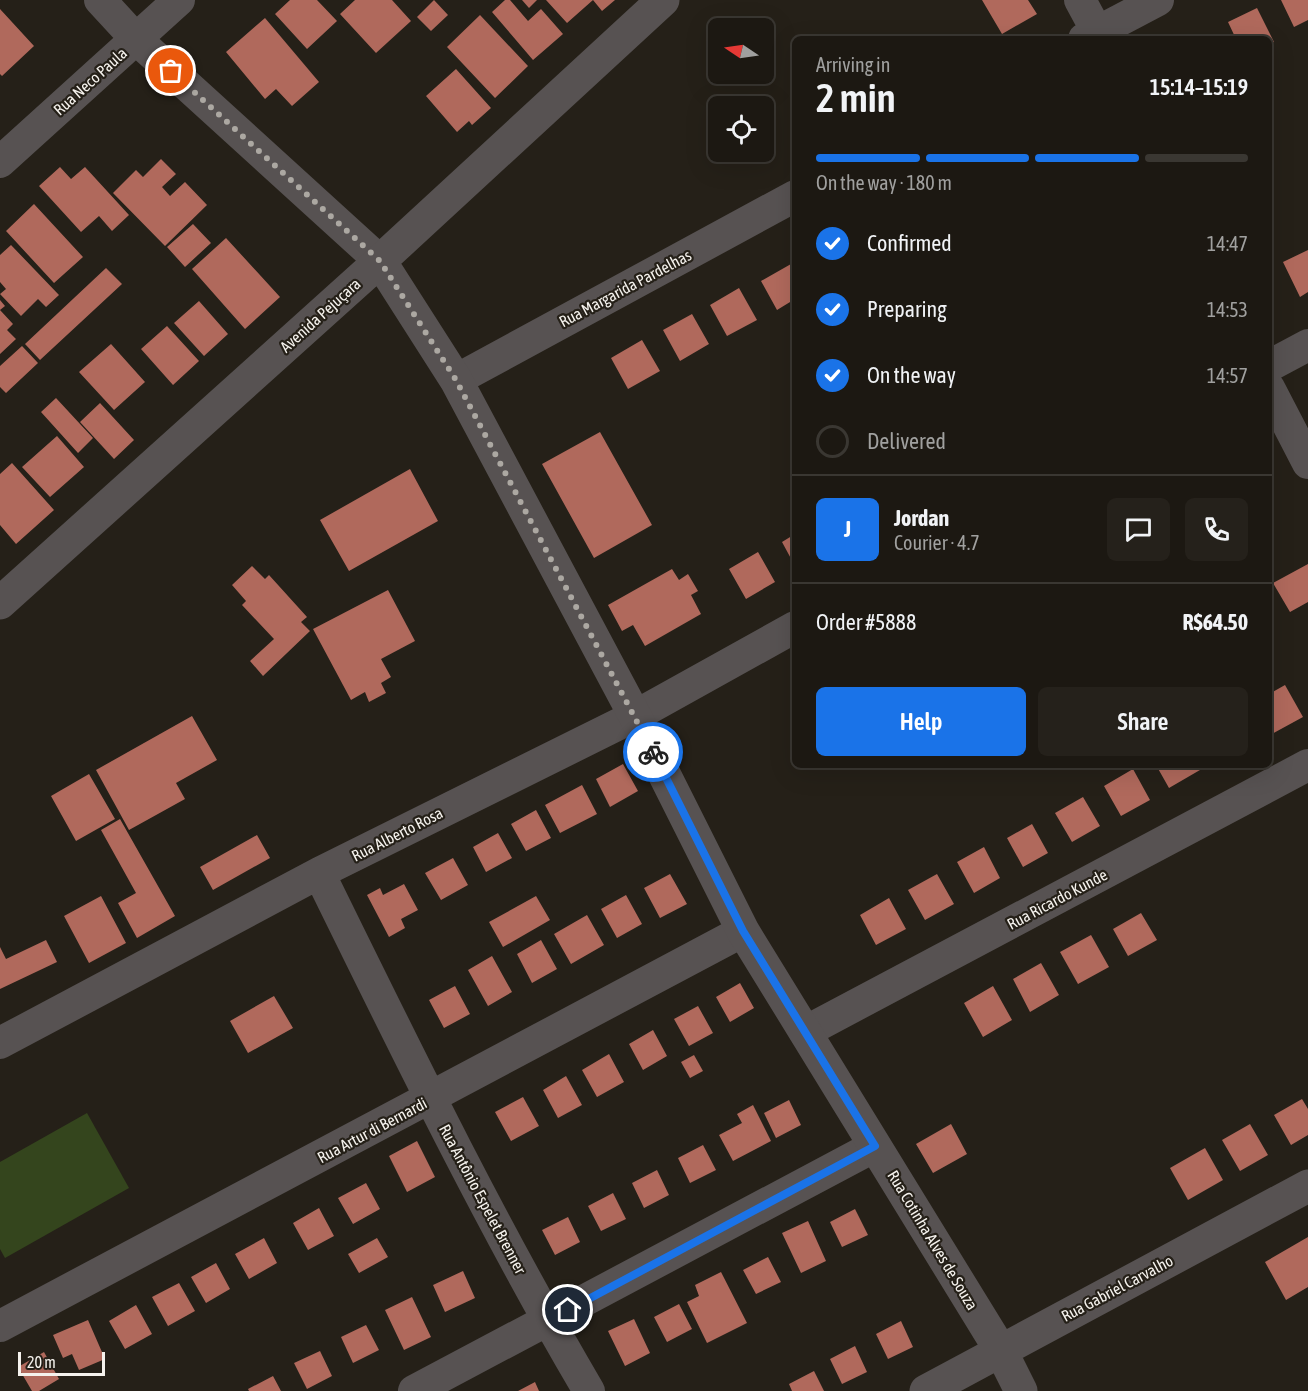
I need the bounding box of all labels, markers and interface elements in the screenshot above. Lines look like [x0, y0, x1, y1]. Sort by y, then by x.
north arrow [708, 18, 774, 84]
map controls [708, 18, 774, 162]
street label: Rua Neco Paula [50, 44, 130, 118]
pin [145, 45, 196, 96]
text: Arriving in [816, 53, 890, 76]
icon: bag [154, 54, 187, 87]
text: 15:14–15:19 [1150, 74, 1248, 100]
text: 2 min [816, 76, 896, 120]
button: locate [708, 96, 774, 162]
text: On the way · 180 m [816, 171, 952, 194]
icon: check [816, 227, 849, 260]
text: Confirmed [867, 230, 952, 256]
text: 14:47 [1207, 232, 1248, 255]
street label: Rua Margarida Pardelhas [556, 245, 695, 331]
street label: Avenida Pejuçara [276, 274, 364, 356]
icon: check [816, 293, 849, 326]
text: Preparing [867, 296, 947, 322]
text: 14:53 [1207, 298, 1248, 321]
icon: check [816, 359, 849, 392]
text: On the way [867, 362, 956, 388]
text: 14:57 [1207, 364, 1248, 387]
text: Delivered [867, 428, 946, 454]
button: chat [1107, 498, 1170, 561]
button: phone [1185, 498, 1248, 561]
text: Jordan [894, 505, 949, 531]
text: J [844, 516, 851, 542]
text: Courier · 4.7 [894, 531, 980, 554]
text: Order #5888 [816, 609, 916, 635]
text: R$64.50 [1182, 609, 1248, 635]
button: Help [816, 687, 1026, 756]
button: Share [1038, 687, 1248, 756]
courier [623, 722, 683, 782]
icon: bike [637, 736, 670, 769]
street label: Rua Alberto Rosa [349, 803, 445, 865]
street label: Rua Ricardo Kunde [1004, 865, 1110, 933]
street label: Rua Artur di Bernardi [314, 1094, 430, 1166]
street label: Rua Antônio Espelet Brenner [435, 1121, 530, 1277]
street label: Rua Cotinha Alves de Souza [884, 1167, 982, 1313]
street label: Rua Gabriel Carvalho [1058, 1251, 1176, 1325]
pin [542, 1284, 593, 1335]
icon: home [551, 1293, 584, 1326]
scale bar [18, 1349, 105, 1376]
text: 20 m [27, 1353, 56, 1371]

